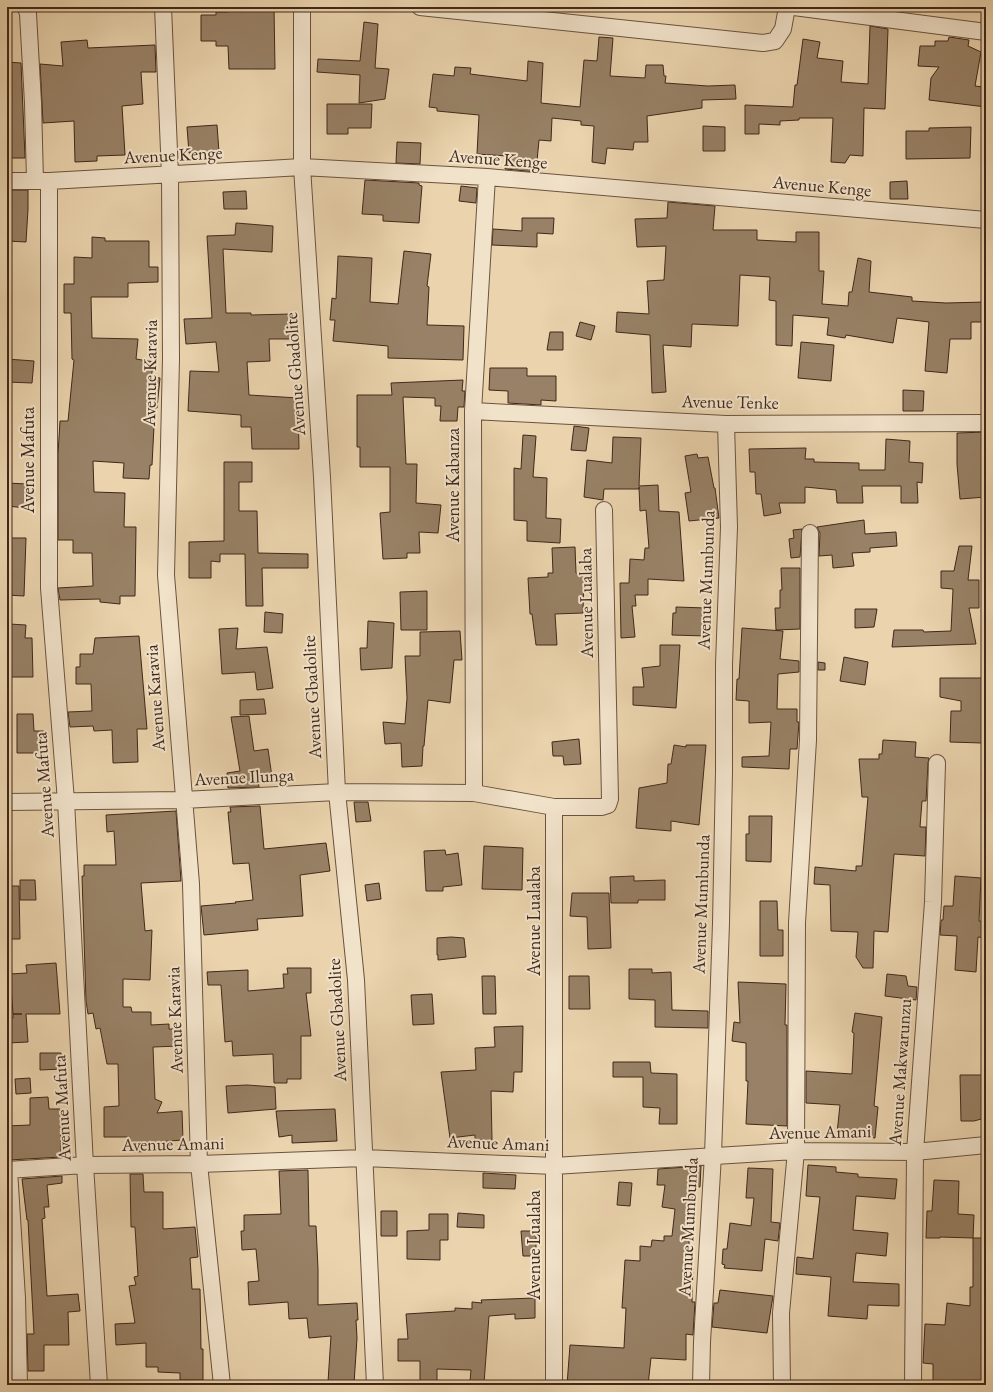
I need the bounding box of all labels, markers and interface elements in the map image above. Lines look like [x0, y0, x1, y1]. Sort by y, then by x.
street label: Avenue Kenge [122, 140, 223, 169]
street label: Avenue Kenge [447, 144, 548, 173]
street label: Avenue Kenge [771, 170, 872, 201]
street label: Avenue Gbadolite [279, 312, 310, 437]
street label: Avenue Karavia [137, 318, 162, 428]
street label: Avenue Tenke [680, 389, 779, 414]
street label: Avenue Mafuta [16, 406, 39, 514]
street label: Avenue Kabanza [441, 427, 464, 543]
street label: Avenue Mumbunda [692, 509, 719, 651]
street label: Avenue Lualaba [573, 547, 598, 659]
street label: Avenue Gbadolite [297, 635, 326, 760]
street label: Avenue Karavia [139, 643, 170, 753]
street label: Avenue Mafuta [28, 730, 59, 840]
street label: Avenue Ilunga [193, 762, 295, 791]
street label: Avenue Mumbunda [687, 833, 714, 975]
street label: Avenue Lualaba [522, 865, 545, 977]
street label: Avenue Gbadolite [322, 958, 351, 1083]
street label: Avenue Karavia [161, 965, 188, 1075]
street label: Avenue Makwarunzu [883, 997, 916, 1147]
street label: Avenue Mafuta [47, 1054, 76, 1163]
street label: Avenue Amani [767, 1119, 872, 1144]
street label: Avenue Amani [445, 1129, 550, 1156]
street label: Avenue Amani [120, 1131, 225, 1156]
street label: Avenue Mumbunda [672, 1156, 703, 1298]
street label: Avenue Lualaba [522, 1189, 545, 1301]

